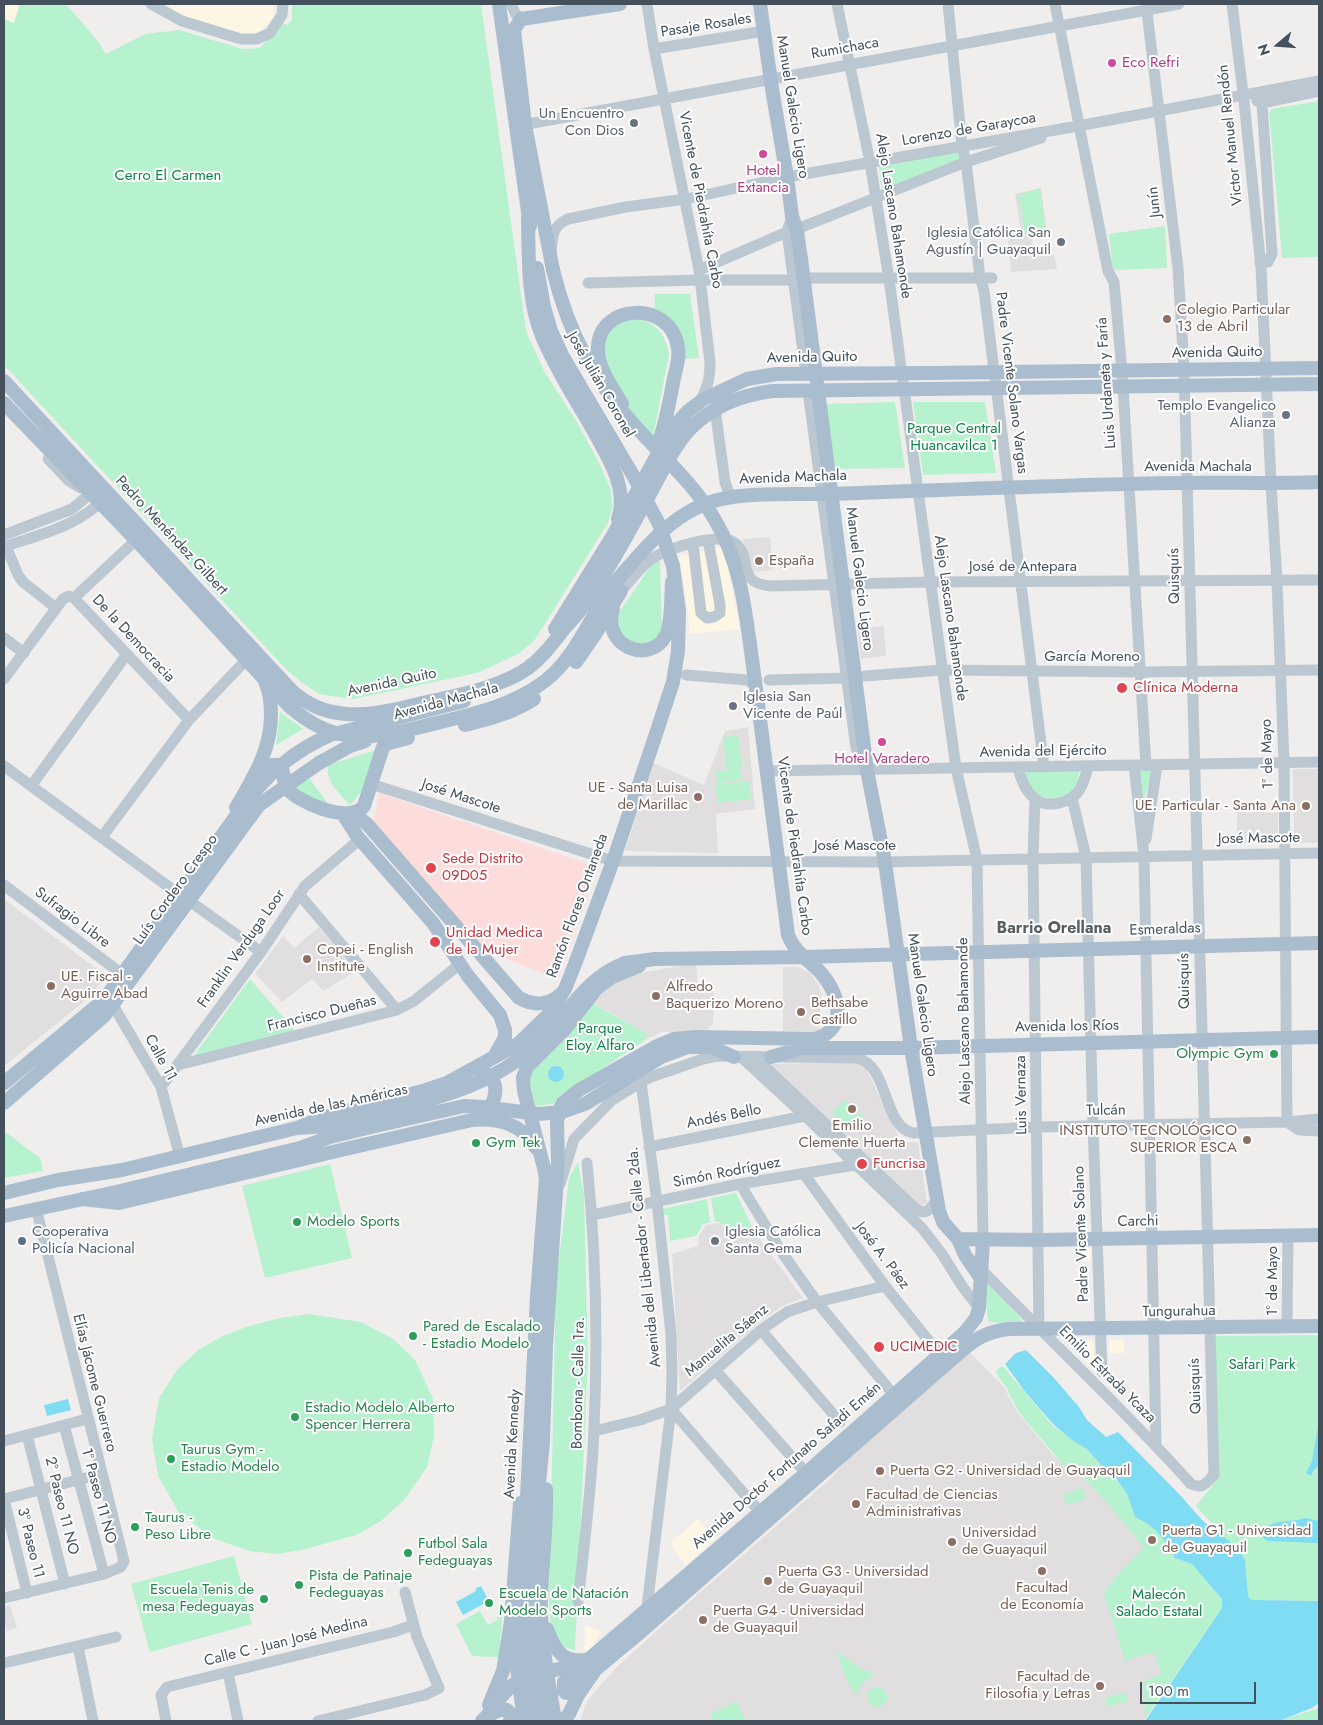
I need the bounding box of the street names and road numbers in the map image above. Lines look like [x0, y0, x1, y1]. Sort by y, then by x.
street label: Pasaje Rosales [660, 10, 752, 42]
street label: Manuel Galecio Ligero [772, 34, 812, 180]
street label: Rumichaca [810, 34, 880, 64]
street label: Victor Manuel Rendón [1215, 64, 1247, 206]
street label: Lorenzo de Garaycoa [901, 109, 1037, 151]
street label: Vicente de Piedrahíta Carbo [674, 110, 726, 290]
street label: Alejo Lascano Bahamonde [871, 132, 915, 300]
street label: Junín [1144, 186, 1166, 218]
street label: Padre Vicente Solano Vargas [991, 291, 1031, 475]
street label: Luis Urdaneta y Faría [1093, 317, 1121, 449]
street label: José Julián Coronel [562, 329, 638, 441]
street label: Avenida Quito [1171, 343, 1263, 363]
street label: Avenida Quito [766, 348, 858, 368]
street label: Avenida Machala [1144, 458, 1252, 476]
street label: Avenida Machala [739, 467, 847, 489]
street label: Pedro Menéndez Gilbert [111, 473, 231, 599]
street label: Manuel Galecio Ligero [841, 506, 877, 652]
street label: Alejo Lascano Bahamonde [929, 534, 971, 702]
street label: Quisquís [1166, 548, 1184, 604]
street label: José de Antepara [969, 558, 1077, 576]
street label: De la Democracia [88, 591, 178, 687]
street label: García Moreno [1044, 648, 1140, 666]
street label: Avenida Quito [346, 665, 438, 701]
street label: Avenida Machala [392, 679, 500, 725]
street label: 1º de Mayo [1258, 719, 1278, 789]
street label: Avenida del Ejército [979, 742, 1107, 762]
street label: Vicente de Piedrahíta Carbo [773, 755, 815, 937]
street label: José Mascote [419, 776, 503, 818]
street label: José Mascote [1218, 829, 1300, 849]
street label: Luís Cordero Crespo [130, 831, 222, 949]
street label: Ramón Flores Ontaneda [544, 831, 612, 981]
street label: José Mascote [814, 837, 896, 855]
street label: Sufragio Libre [31, 884, 113, 952]
street label: Franklin Verduga Loor [194, 886, 290, 1012]
street label: Esmeraldas [1129, 920, 1201, 940]
street label: Manuel Galecio Ligero [903, 932, 941, 1078]
street label: Alejo Lascano Bahamonde [955, 937, 975, 1105]
street label: Quisquís [1176, 953, 1194, 1009]
street label: Francisco Dueñas [266, 992, 378, 1036]
street label: Avenida los Ríos [1015, 1017, 1119, 1037]
street label: Calle 11 [140, 1032, 180, 1084]
street label: Luis Vernaza [1012, 1055, 1032, 1135]
street label: Avenida de las Américas [253, 1081, 409, 1131]
street label: Andés Bello [685, 1101, 763, 1133]
street label: Tulcán [1086, 1102, 1126, 1120]
street label: Avenida del Libertador - Calle 2da. [624, 1146, 666, 1368]
street label: Simón Rodríguez [672, 1154, 782, 1192]
street label: Padre Vicente Solano [1071, 1166, 1093, 1302]
street label: Carchi [1117, 1213, 1159, 1231]
street label: José A. Páez [851, 1219, 913, 1293]
street label: 1º de Mayo [1264, 1246, 1282, 1316]
street label: Manuelita Sáenz [682, 1301, 772, 1381]
street label: Tungurahua [1142, 1302, 1216, 1322]
street label: Elías Jácome Guerrero [68, 1312, 120, 1454]
street label: Bombona - Calle 1ra. [569, 1317, 589, 1449]
street label: Emilio Estrada Ycaza [1055, 1323, 1159, 1427]
street label: Quisquís [1186, 1358, 1206, 1414]
street label: Avenida Doctor Fortunato Safadi Emén [689, 1379, 885, 1553]
street label: Avenida Kennedy [501, 1389, 525, 1499]
street label: 1º Paseo 11 NO [77, 1446, 119, 1546]
street label: 2º Paseo 11 NO [40, 1455, 82, 1557]
street label: 3º Paseo 11 [13, 1506, 47, 1580]
street label: Calle C - Juan José Medina [203, 1613, 369, 1671]

